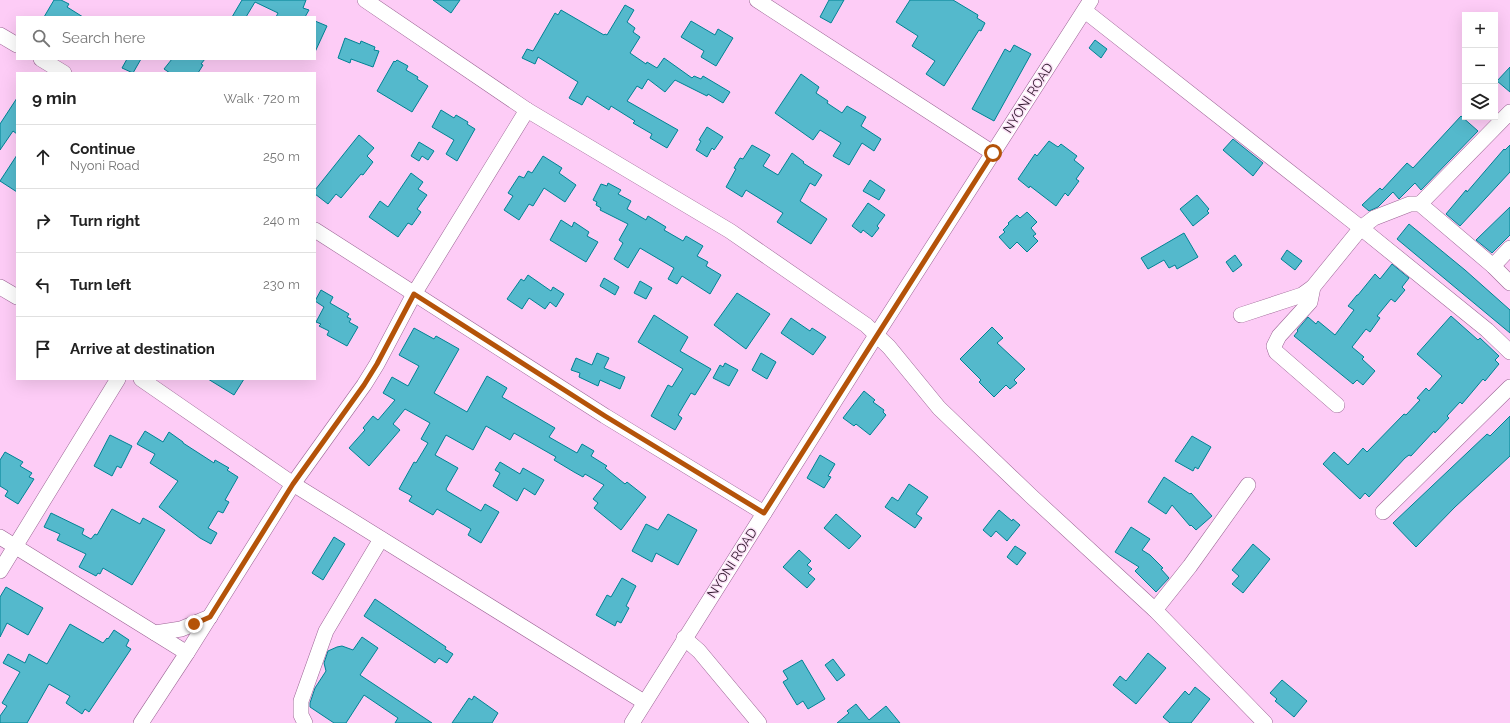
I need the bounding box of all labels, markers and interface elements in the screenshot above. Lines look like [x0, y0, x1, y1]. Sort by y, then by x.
map controls [1462, 12, 1498, 120]
button: + [1462, 12, 1498, 48]
search box [16, 16, 316, 60]
icon: search [30, 27, 52, 49]
text: Search here [62, 29, 145, 47]
button: − [1462, 48, 1498, 84]
street label: NYONI ROAD [1000, 60, 1056, 136]
button: layers [1462, 84, 1498, 120]
text: 9 min [32, 88, 77, 108]
text: Walk · 720 m [224, 91, 300, 106]
text: Continue [70, 140, 135, 158]
route start [984, 144, 1002, 162]
icon: ahead [32, 146, 54, 168]
text: 250 m [263, 149, 300, 164]
text: Nyoni Road [70, 158, 139, 173]
icon: right [32, 210, 54, 232]
text: Turn right [70, 212, 140, 230]
text: 240 m [263, 213, 300, 228]
icon: left [32, 274, 54, 296]
text: Turn left [70, 276, 131, 294]
text: 230 m [263, 277, 300, 292]
icon: arrive [32, 338, 54, 360]
text: Arrive at destination [70, 340, 215, 358]
street label: NYONI ROAD [704, 525, 760, 601]
route end [185, 615, 203, 633]

